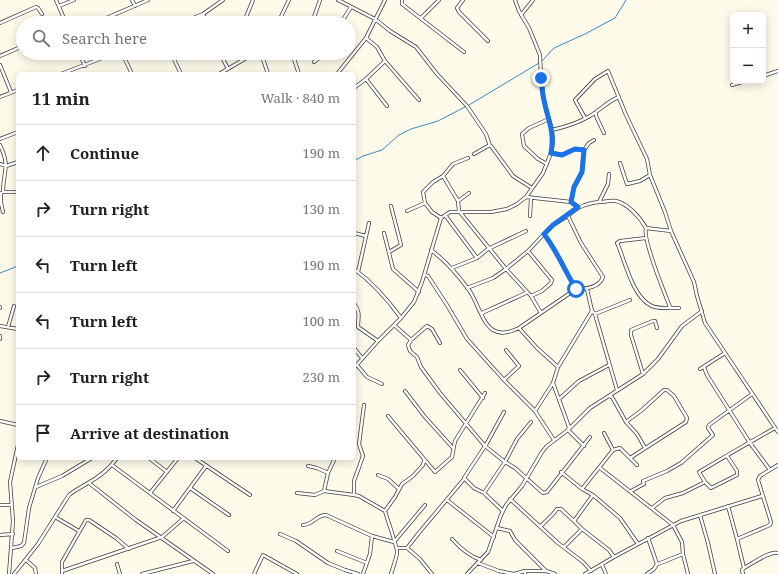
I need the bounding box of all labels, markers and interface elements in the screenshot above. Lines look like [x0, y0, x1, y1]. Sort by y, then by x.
map controls [730, 12, 766, 84]
button: + [730, 12, 766, 48]
search box [16, 16, 356, 60]
icon: search [30, 27, 52, 49]
text: Search here [62, 28, 147, 48]
button: − [730, 48, 766, 84]
route end [532, 69, 550, 87]
text: 11 min [32, 87, 90, 110]
text: Walk · 840 m [261, 89, 340, 107]
icon: ahead [32, 142, 54, 164]
text: Continue [70, 143, 139, 163]
text: 190 m [303, 144, 340, 162]
icon: right [32, 198, 54, 220]
text: Turn right [70, 199, 149, 219]
text: 130 m [303, 200, 340, 218]
icon: left [32, 254, 54, 276]
text: Turn left [70, 255, 138, 275]
text: 190 m [303, 256, 340, 274]
route start [567, 280, 585, 298]
icon: left [32, 310, 54, 332]
text: Turn left [70, 311, 138, 331]
text: 100 m [303, 312, 340, 330]
icon: right [32, 366, 54, 388]
text: Turn right [70, 367, 149, 387]
text: 230 m [303, 368, 340, 386]
icon: arrive [32, 422, 54, 444]
text: Arrive at destination [70, 423, 229, 443]

